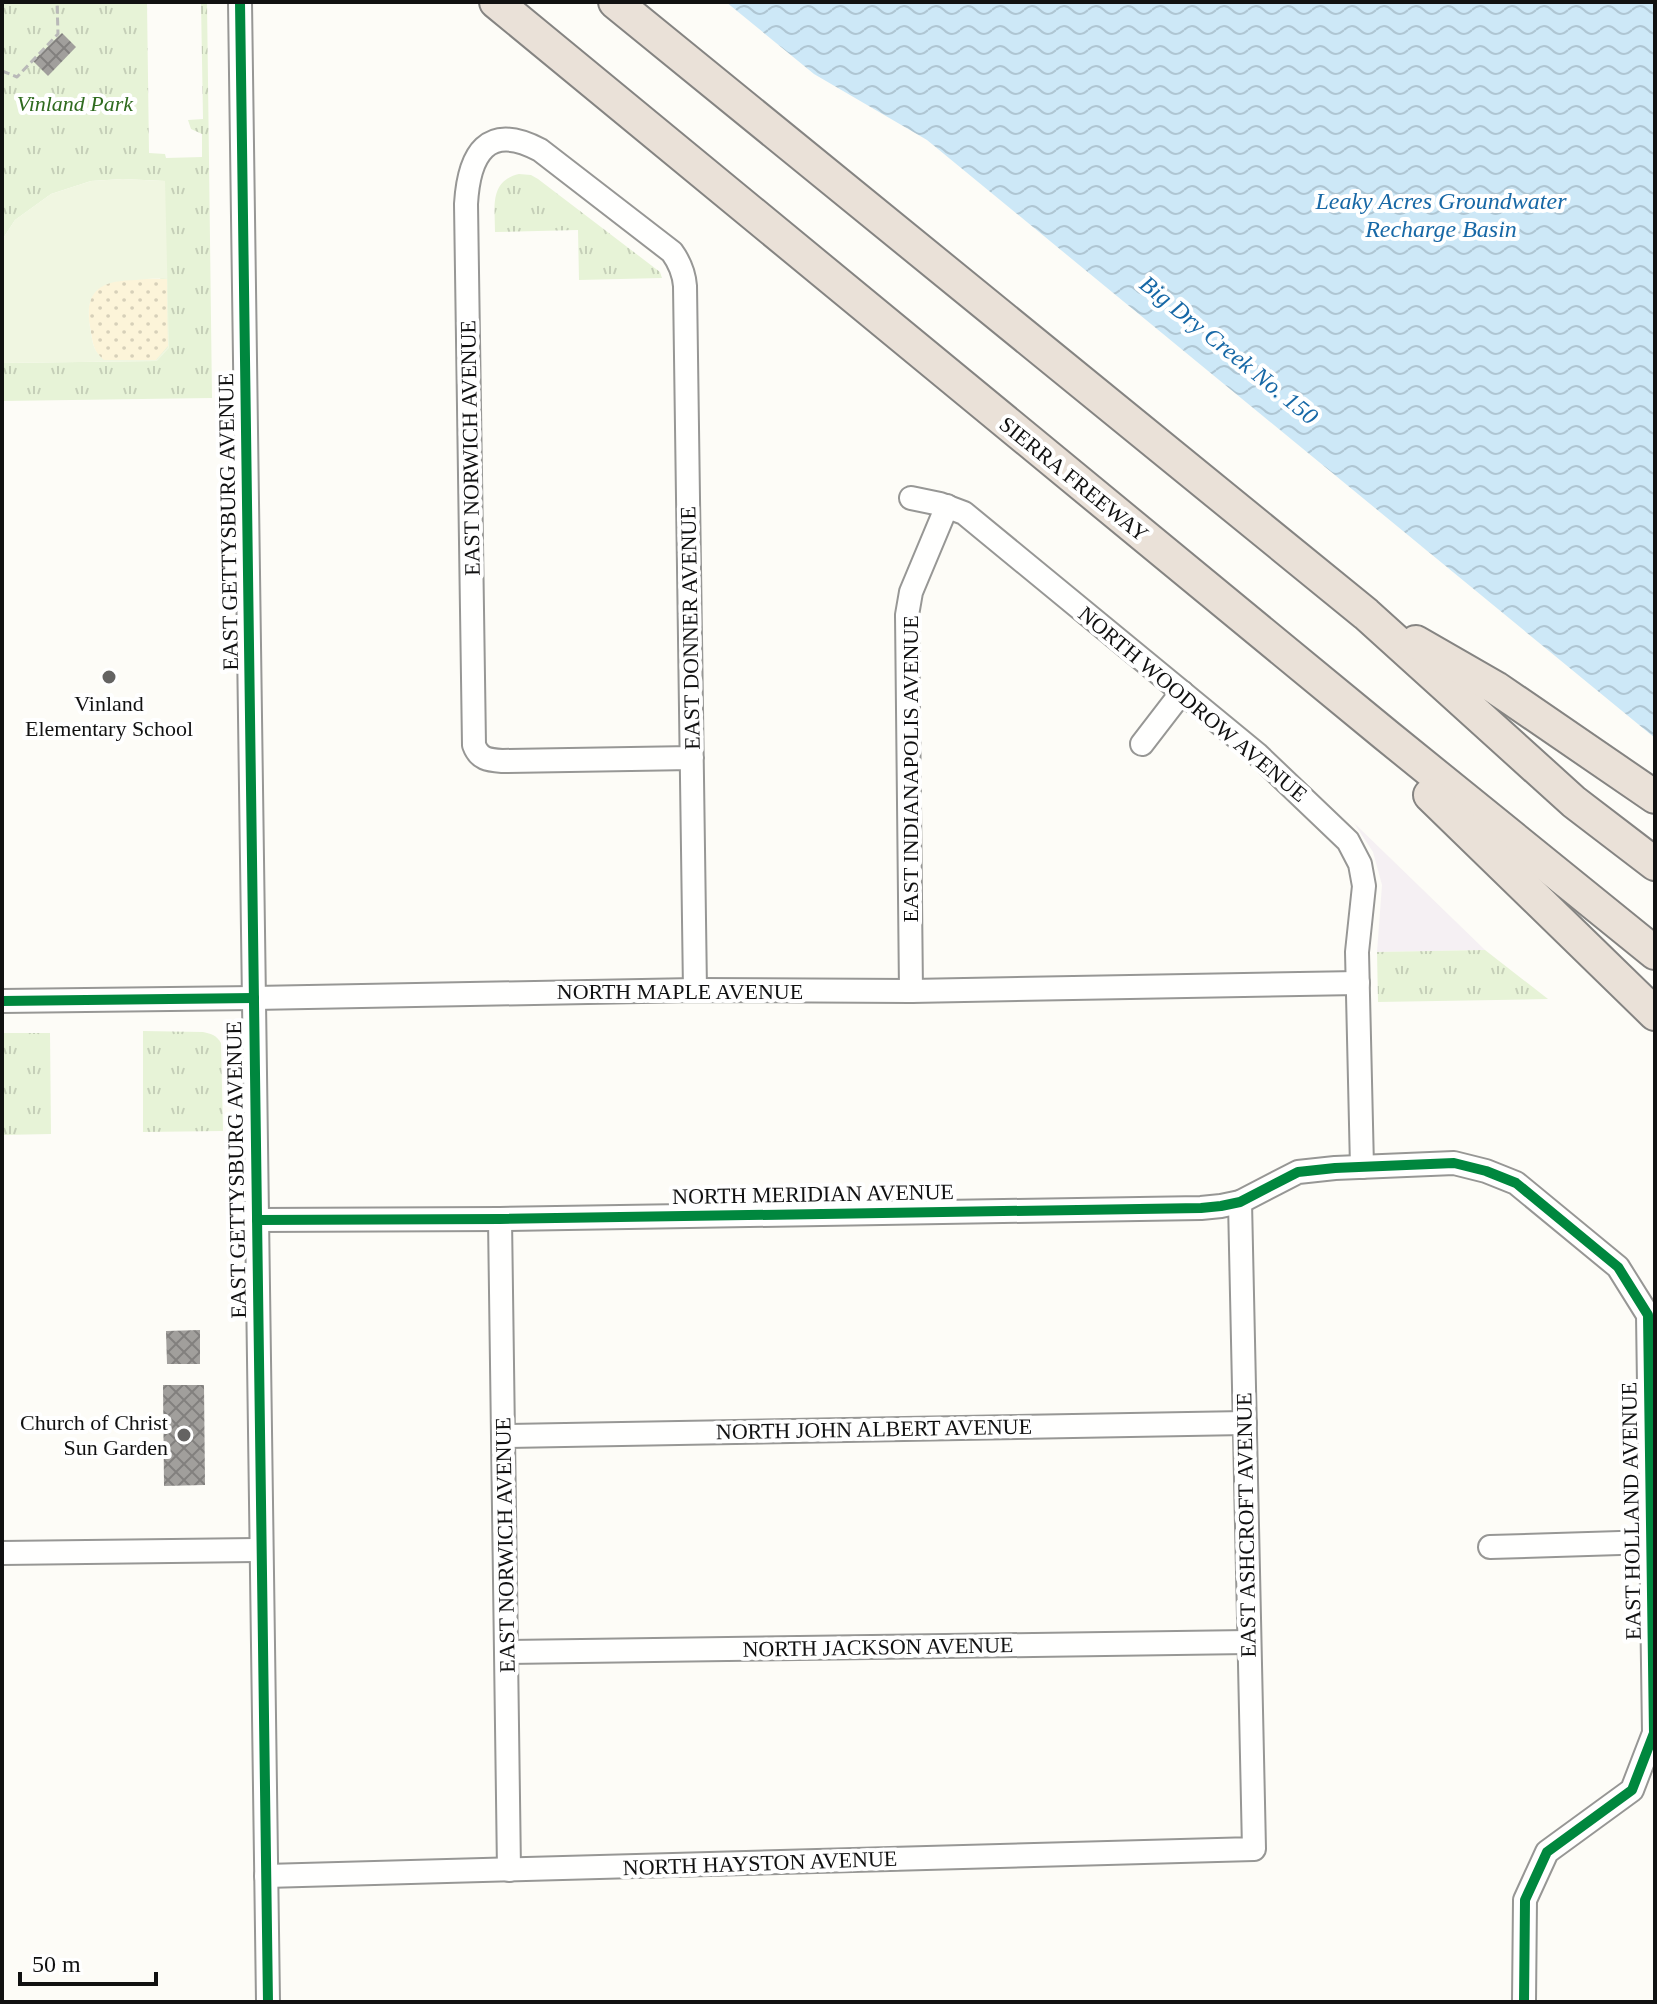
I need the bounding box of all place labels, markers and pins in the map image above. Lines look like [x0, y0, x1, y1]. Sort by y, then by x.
marker: Vinland Elementary School [100, 668, 118, 686]
place label: Vinland Elementary School [25, 691, 193, 741]
place label: Church of Christ Sun Garden [20, 1410, 168, 1460]
marker: Church of Christ Sun Garden [175, 1426, 193, 1444]

